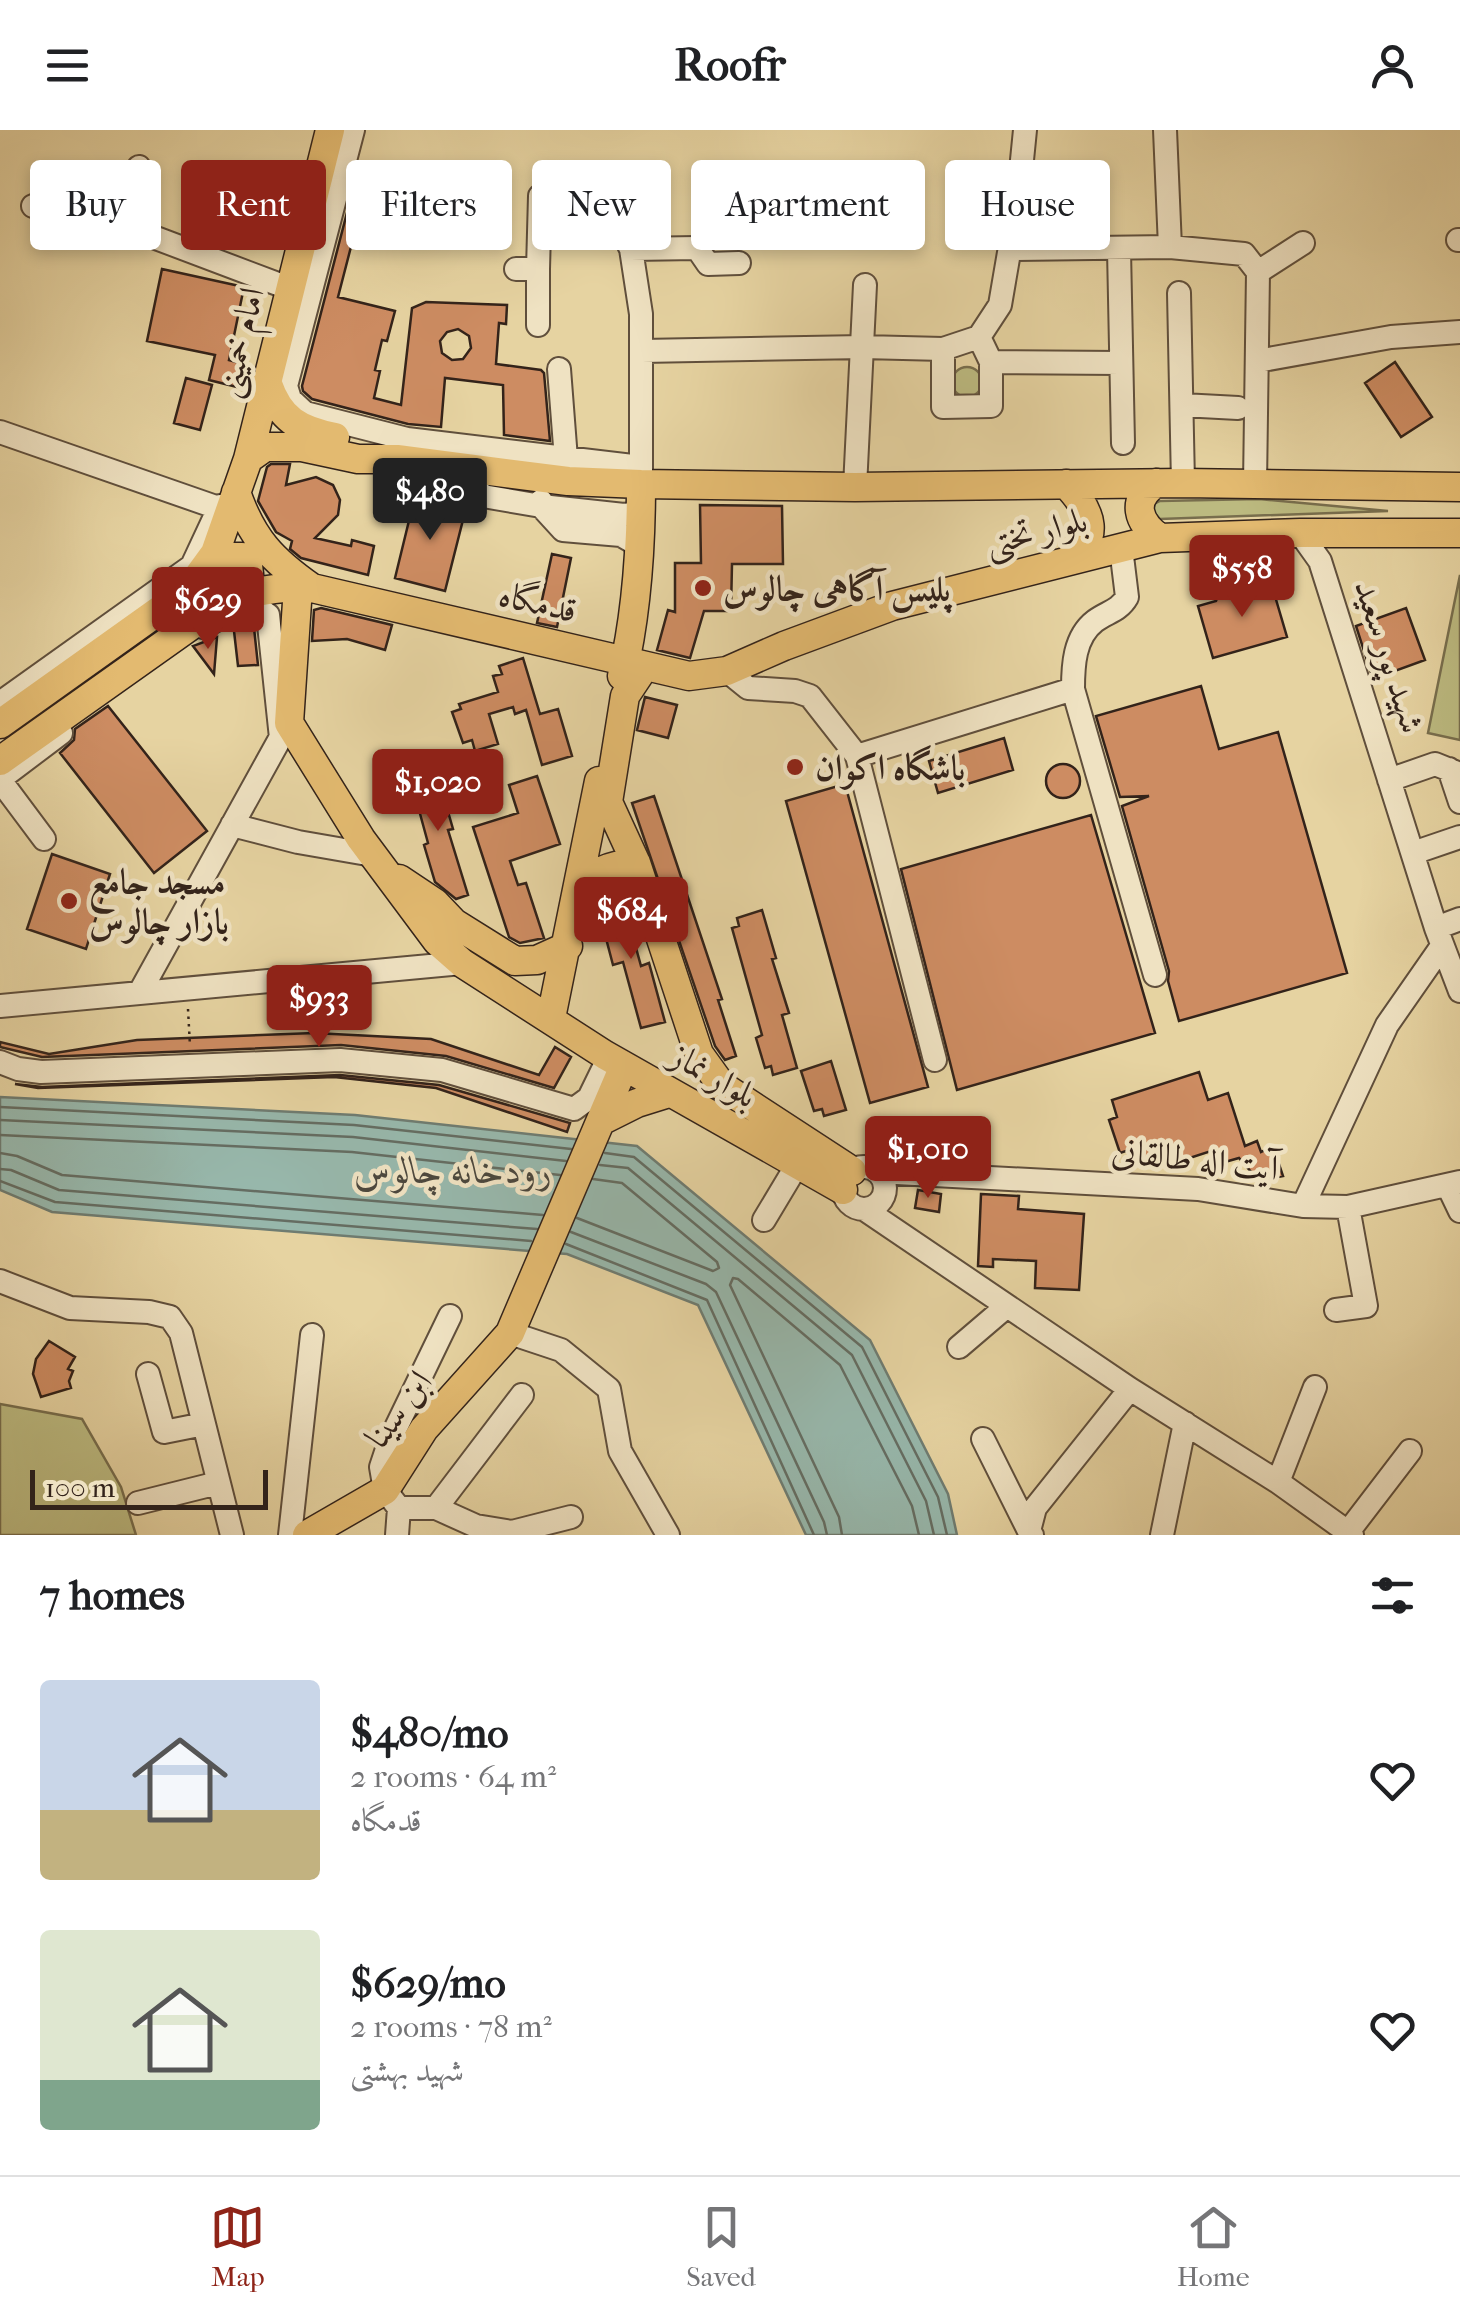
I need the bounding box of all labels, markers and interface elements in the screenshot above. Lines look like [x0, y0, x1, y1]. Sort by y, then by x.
icon: menu [40, 38, 95, 93]
icon: person [1365, 38, 1420, 93]
text: Roofr [674, 39, 786, 92]
chip: Buy [30, 160, 161, 250]
chip: Rent [181, 160, 326, 250]
chip: Filters [346, 160, 512, 250]
chip: New [532, 160, 671, 250]
chip: Apartment [691, 160, 925, 250]
chip: House [945, 160, 1110, 250]
street label: امام خمینی [206, 283, 283, 404]
pin: $480 [371, 458, 489, 543]
text: $480 [395, 472, 465, 509]
street label: بلوار تختی [981, 499, 1092, 568]
pin: $558 [1183, 535, 1301, 620]
text: $558 [1211, 549, 1273, 586]
pin: $629 [149, 567, 267, 652]
place label: پلیس آگاهی چالوس [723, 567, 953, 614]
street label: قدمگاه [495, 572, 581, 631]
street label: شهید پور سعید [1342, 574, 1434, 739]
marker: پلیس آگاهی چالوس [692, 577, 714, 599]
text: $629 [174, 581, 242, 618]
place label: باشگاه اکوان [815, 745, 965, 790]
pin: $1,020 [357, 749, 519, 834]
marker: باشگاه اکوان [784, 756, 806, 778]
text: $1,020 [394, 763, 482, 800]
place label: مسجد جامع بازار چالوس [89, 861, 229, 946]
pin: $684 [572, 877, 690, 962]
marker: مسجد جامع بازار چالوس [58, 890, 80, 912]
text: $684 [596, 891, 666, 928]
pin: $933 [260, 965, 378, 1050]
text: $933 [289, 979, 349, 1016]
street label: بلوار نماز [661, 1033, 764, 1116]
pin: $1,010 [847, 1116, 1009, 1201]
text: $1,010 [887, 1130, 969, 1167]
street label: آیت اله طالقانی [1109, 1130, 1284, 1190]
water label: رودخانه چالوس [354, 1148, 552, 1196]
street label: ابن سینا [356, 1363, 441, 1456]
scale bar [30, 1465, 268, 1510]
text: 100 m [45, 1471, 115, 1504]
icon: filters [1365, 1568, 1420, 1623]
text: 7 homes [40, 1571, 185, 1620]
text: $480/mo [350, 1709, 508, 1758]
icon: home [120, 1720, 240, 1840]
icon: heart [1365, 1753, 1420, 1808]
text: 2 rooms · 64 m² [350, 1758, 556, 1795]
text: قدمگاه [350, 1802, 422, 1839]
text: $629/mo [350, 1959, 506, 2008]
icon: home [120, 1970, 240, 2090]
icon: heart [1365, 2003, 1420, 2058]
text: 2 rooms · 78 m² [350, 2008, 552, 2045]
text: شهید بهشتی [350, 2052, 464, 2089]
tab: Map [210, 2200, 265, 2293]
tab: Saved [686, 2200, 756, 2293]
tab: Home [1177, 2200, 1250, 2293]

